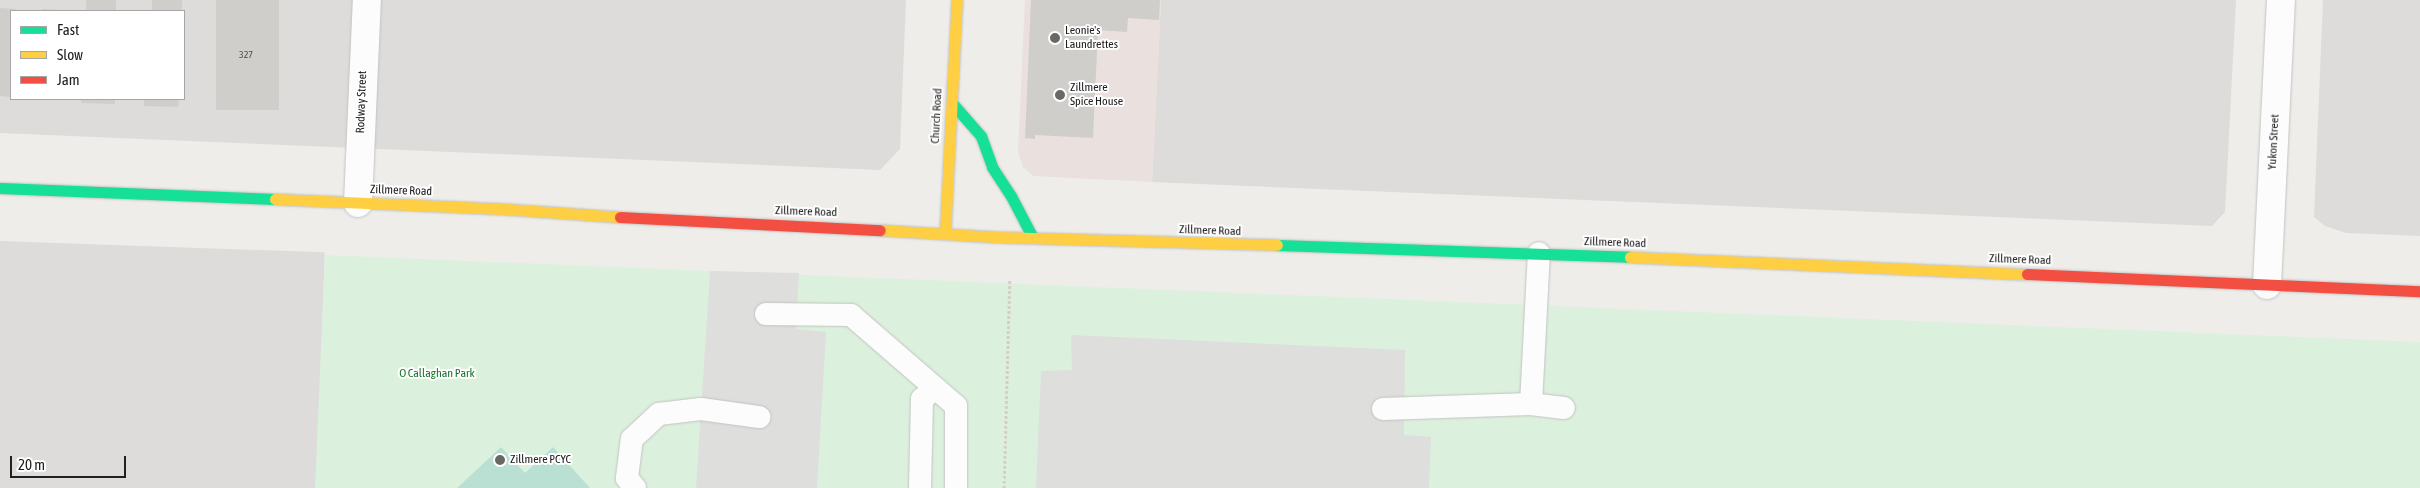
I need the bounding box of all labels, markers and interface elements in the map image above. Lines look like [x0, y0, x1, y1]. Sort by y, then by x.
legend [10, 10, 185, 100]
text: Fast [57, 21, 79, 38]
place label: Leonie's Laundrettes [1065, 24, 1118, 52]
marker: Leonie's Laundrettes [1049, 32, 1061, 44]
text: Slow [57, 46, 83, 63]
house number: 327 [239, 49, 253, 61]
street label: Rodway Street [354, 70, 370, 134]
text: Jam [57, 71, 80, 88]
place label: Zillmere Spice House [1070, 81, 1123, 109]
street label: Church Road [928, 88, 946, 144]
marker: Zillmere Spice House [1054, 89, 1066, 101]
street label: Yukon Street [2265, 114, 2283, 170]
street label: Zillmere Road [370, 183, 432, 199]
street label: Zillmere Road [775, 204, 837, 220]
street label: Zillmere Road [1179, 223, 1241, 239]
street label: Zillmere Road [1584, 235, 1646, 251]
street label: Zillmere Road [1989, 252, 2051, 268]
park label: O Callaghan Park [399, 367, 475, 381]
scale bar [12, 446, 129, 478]
place label: Zillmere PCYC [510, 453, 571, 467]
marker: Zillmere PCYC [494, 454, 506, 466]
text: 20 m [18, 456, 45, 473]

